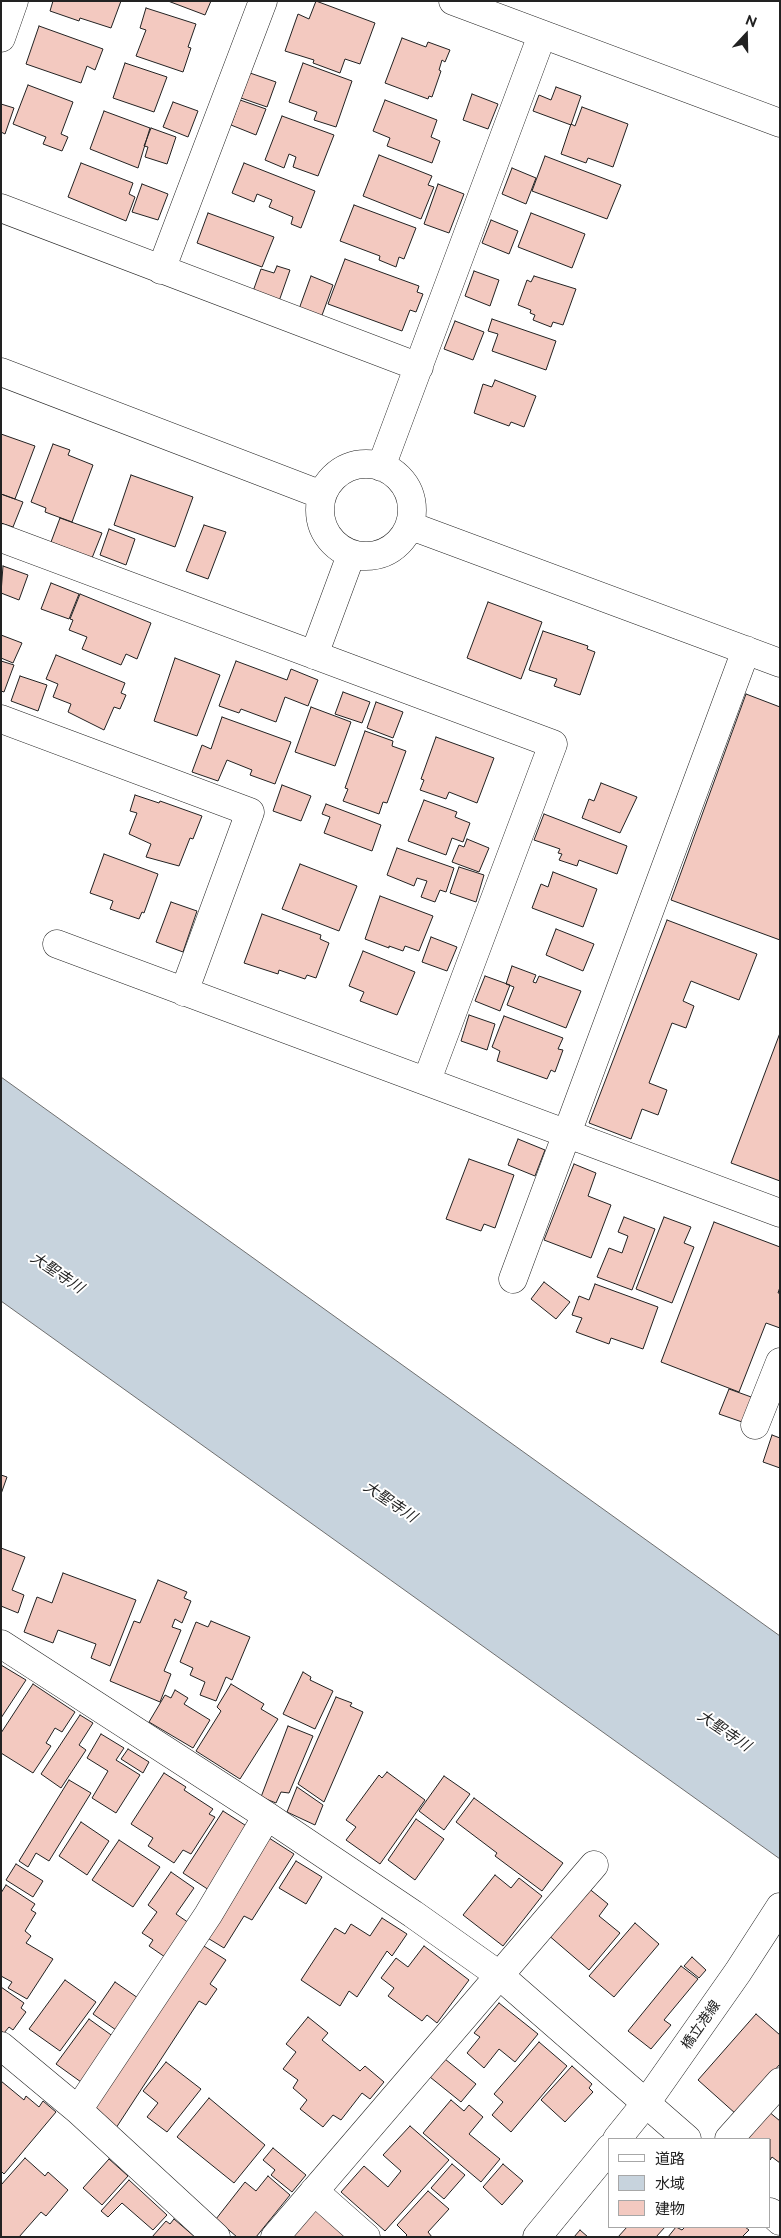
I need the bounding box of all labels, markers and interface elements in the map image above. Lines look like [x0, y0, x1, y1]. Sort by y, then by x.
north arrow [721, 10, 771, 60]
text: N [744, 12, 759, 30]
water label: 大聖寺川 [27, 1249, 87, 1297]
water label: 大聖寺川 [360, 1478, 420, 1526]
water label: 大聖寺川 [694, 1707, 754, 1755]
street label: 橋立港線 [678, 1997, 724, 2053]
legend [608, 2138, 771, 2228]
text: 道路 [655, 2150, 685, 2168]
text: 水域 [655, 2175, 685, 2193]
text: 建物 [655, 2200, 685, 2218]

